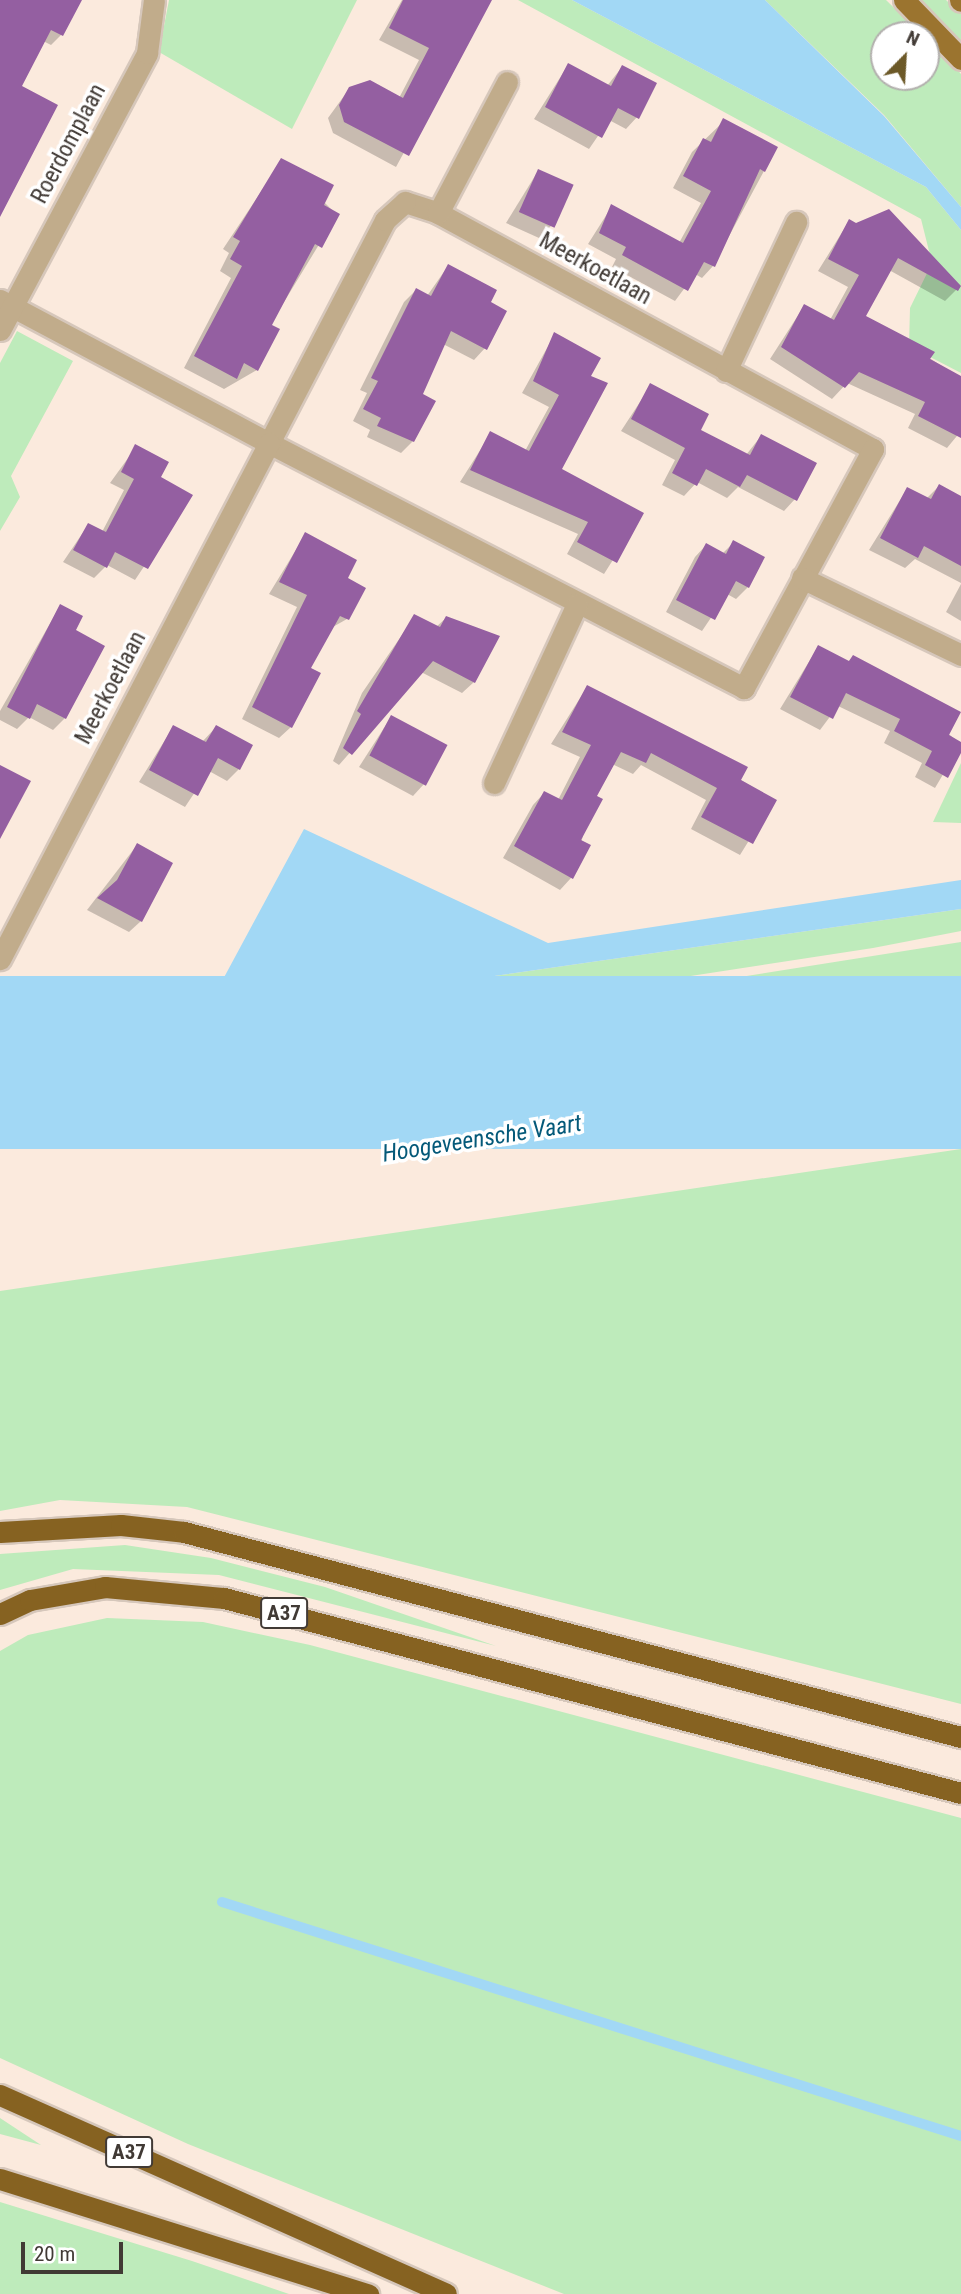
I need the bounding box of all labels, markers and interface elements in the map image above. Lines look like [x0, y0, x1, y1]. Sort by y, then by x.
north arrow [870, 21, 940, 91]
text: N [903, 25, 923, 51]
street label: Roerdomplaan [26, 80, 112, 208]
street label: Meerkoetlaan [534, 227, 656, 311]
street label: Meerkoetlaan [70, 627, 152, 749]
water label: Hoogeveensche Vaart [380, 1109, 584, 1169]
road number: A37 [260, 1596, 308, 1630]
road number: A37 [104, 2134, 154, 2170]
scale bar [24, 2228, 126, 2272]
text: 20 m [34, 2242, 75, 2266]

